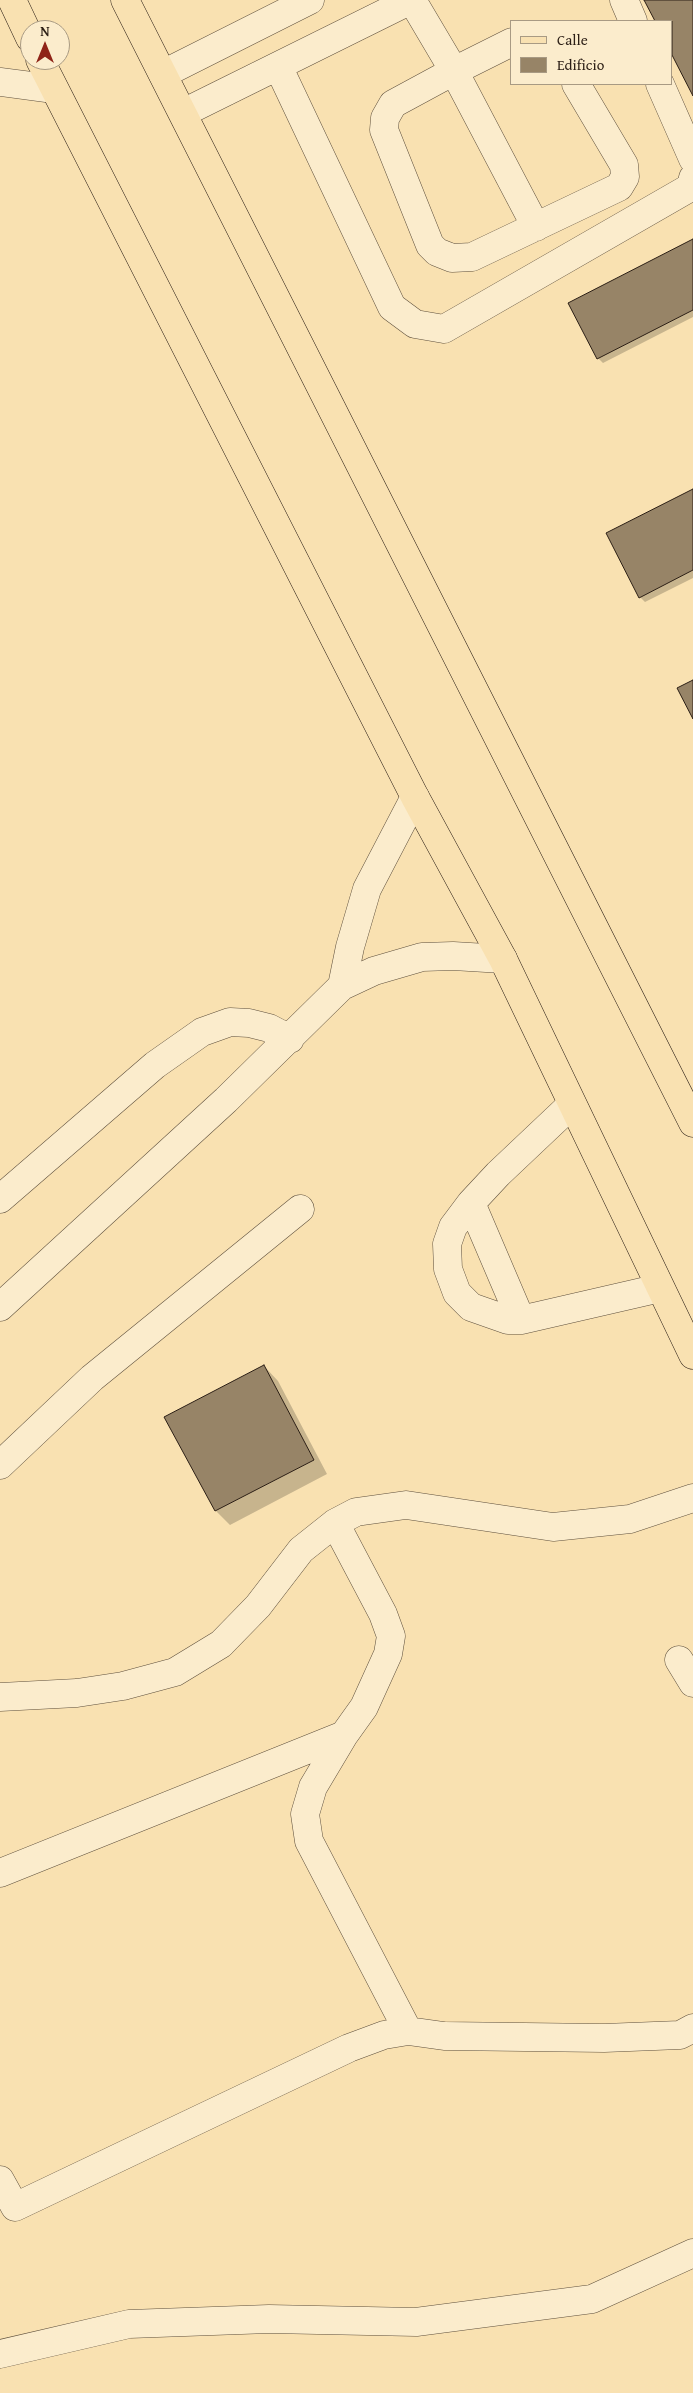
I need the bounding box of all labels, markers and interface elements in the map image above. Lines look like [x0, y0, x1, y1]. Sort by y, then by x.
north arrow [20, 20, 70, 70]
legend [510, 20, 673, 85]
text: N [40, 21, 50, 41]
text: Calle [557, 29, 588, 50]
text: Edificio [557, 54, 604, 75]

